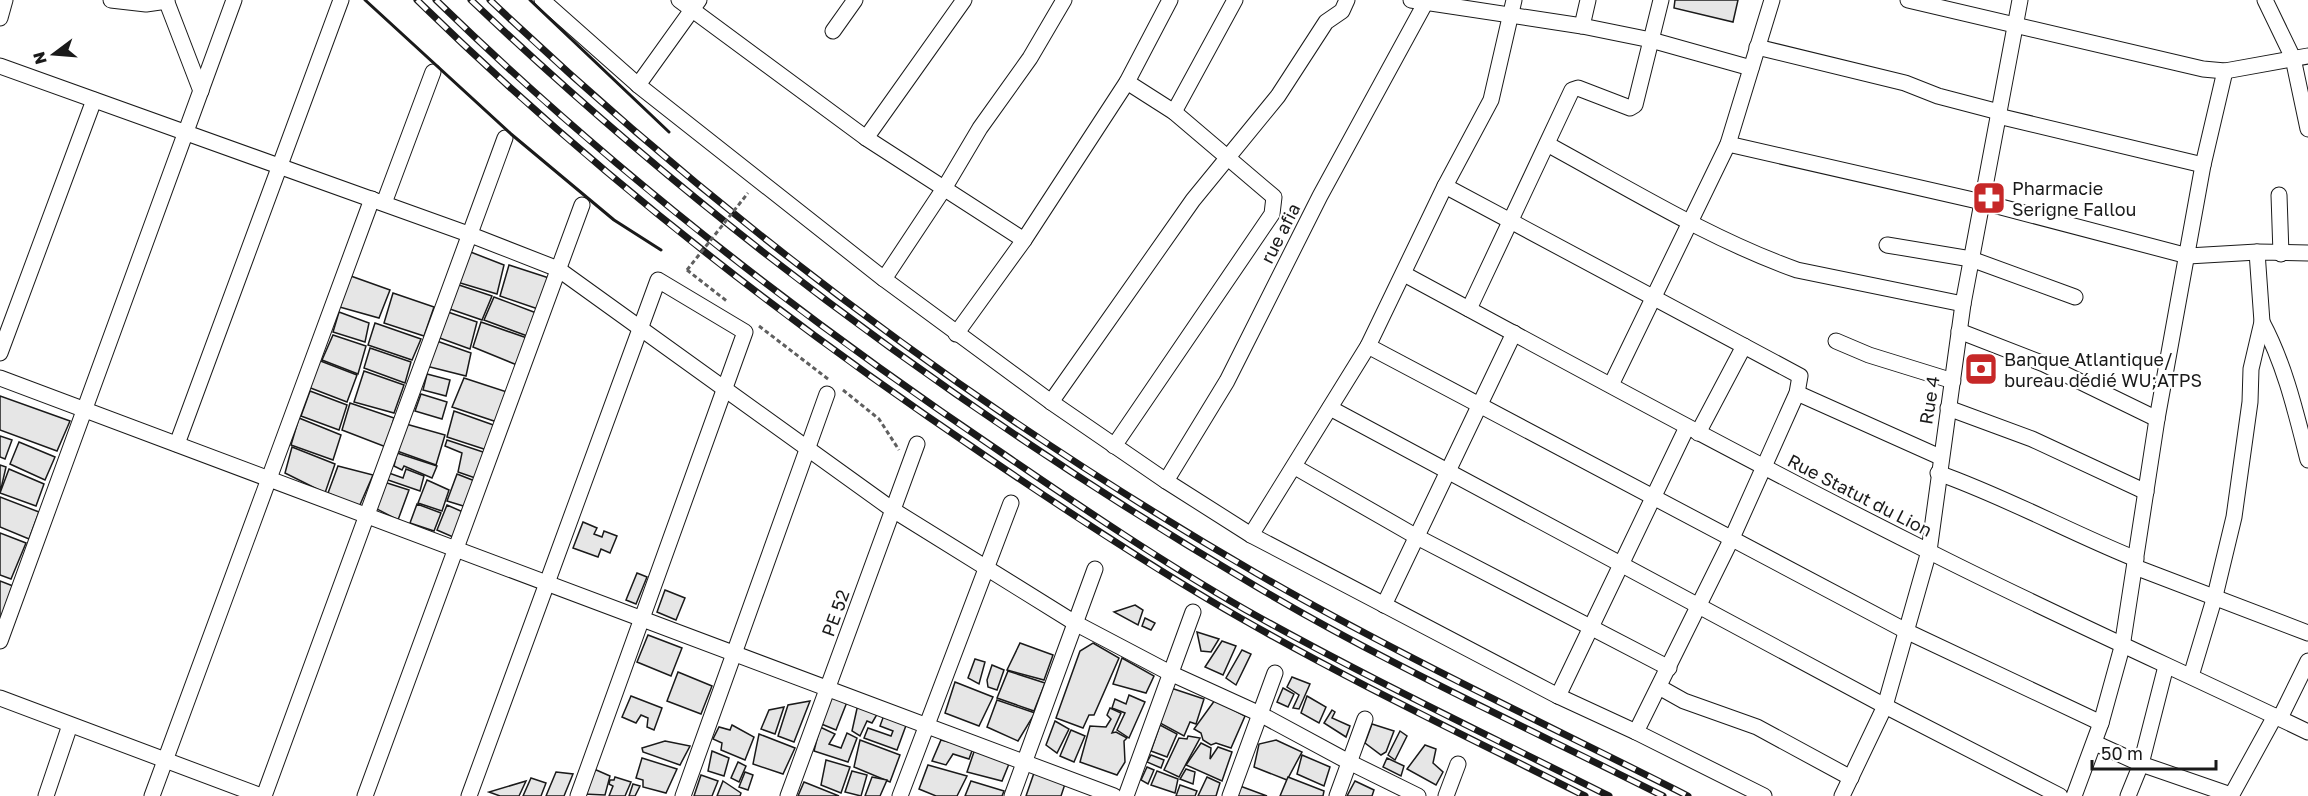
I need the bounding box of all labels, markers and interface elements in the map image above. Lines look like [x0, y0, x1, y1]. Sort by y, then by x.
north arrow [24, 24, 84, 84]
text: N [28, 50, 51, 67]
place label: Pharmacie Serigne Fallou [2012, 177, 2136, 220]
pharmacy icon: Pharmacie Serigne Fallou [1971, 180, 2007, 216]
street label: rue afia [1256, 199, 1304, 267]
place label: Banque Atlantique/ bureau dédié WU;ATPS [2004, 348, 2202, 391]
bank icon: Banque Atlantique/ bureau dédié WU;ATPS [1963, 351, 1999, 387]
street label: Rue 4 [1914, 374, 1944, 426]
street label: Rue Statut du Lion [1784, 449, 1936, 541]
street label: PE 52 [816, 587, 854, 639]
scale bar [2092, 733, 2216, 771]
text: 50 m [2101, 742, 2143, 764]

